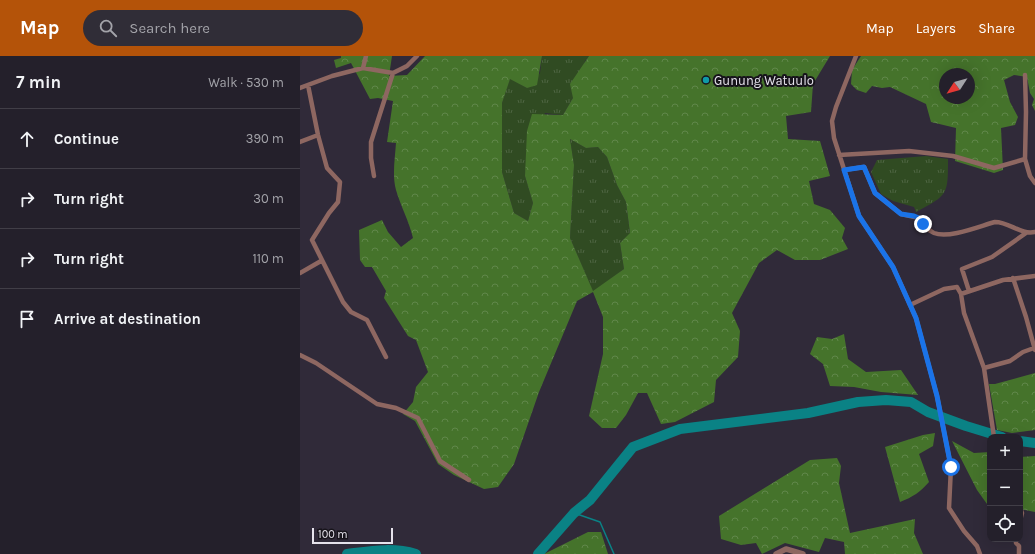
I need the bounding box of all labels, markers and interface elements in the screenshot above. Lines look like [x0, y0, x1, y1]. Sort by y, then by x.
search box [83, 10, 363, 46]
text: Map [20, 17, 59, 39]
icon: search [97, 17, 119, 39]
text: Search here [129, 19, 210, 37]
text: Map [866, 20, 894, 37]
text: Layers [916, 20, 956, 37]
text: Share [978, 20, 1015, 37]
north arrow [939, 68, 975, 104]
text: 7 min [16, 72, 61, 92]
place label: Gunung Watuulo [714, 73, 814, 88]
text: Walk · 530 m [208, 75, 284, 90]
marker: Gunung Watuulo [701, 75, 711, 85]
icon: ahead [16, 128, 38, 150]
text: Continue [54, 130, 119, 148]
text: 390 m [246, 131, 284, 146]
icon: right [16, 188, 38, 210]
text: Turn right [54, 190, 124, 208]
text: 30 m [253, 191, 284, 206]
route end [914, 215, 932, 233]
icon: right [16, 248, 38, 270]
text: Turn right [54, 250, 124, 268]
text: 110 m [252, 251, 284, 266]
icon: arrive [16, 308, 38, 330]
text: Arrive at destination [54, 310, 201, 328]
map controls [987, 434, 1023, 542]
button: + [987, 434, 1023, 470]
route start [942, 458, 960, 476]
button: − [987, 470, 1023, 506]
button: locate [987, 506, 1023, 542]
scale bar [312, 526, 393, 545]
text: 100 m [318, 528, 348, 541]

